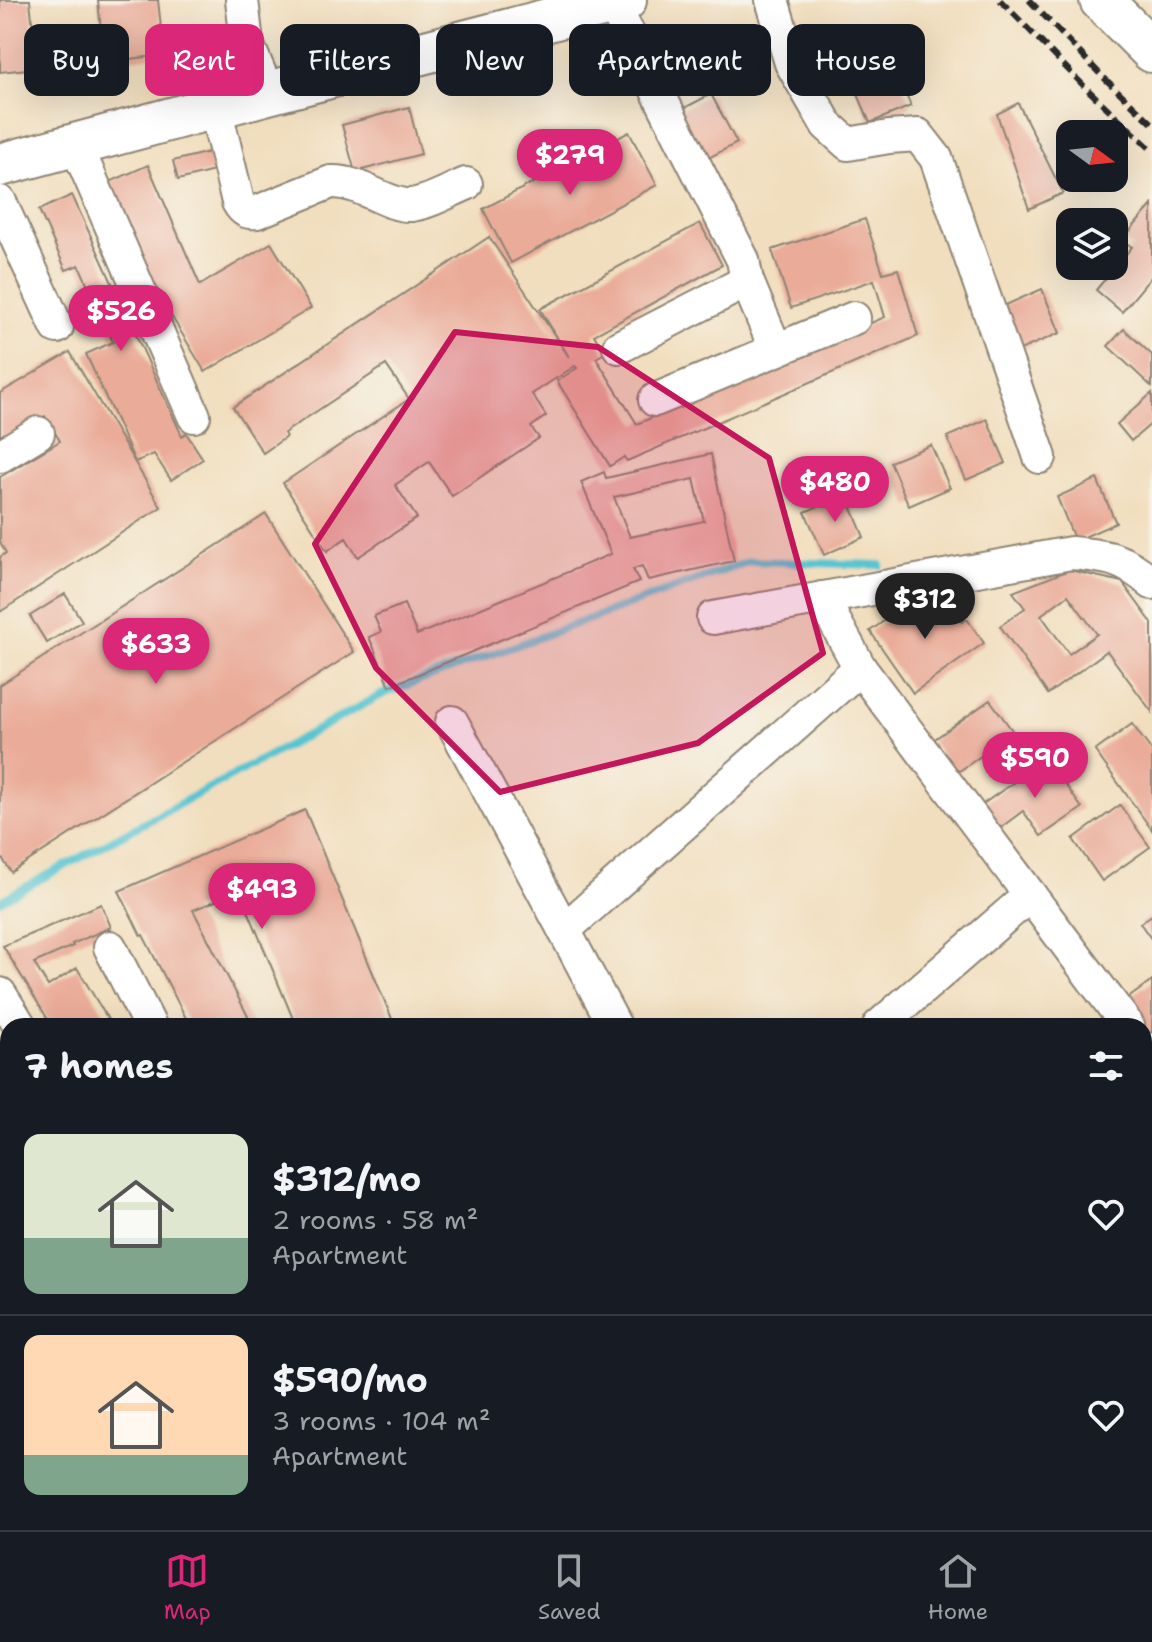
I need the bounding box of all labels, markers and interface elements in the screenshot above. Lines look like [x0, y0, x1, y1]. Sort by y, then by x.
chip: Buy [24, 24, 129, 96]
chip: Rent [145, 24, 264, 96]
chip: Filters [280, 24, 420, 96]
chip: New [436, 24, 553, 96]
chip: Apartment [569, 24, 771, 96]
chip: House [787, 24, 925, 96]
north arrow [1056, 120, 1128, 192]
map controls [1056, 120, 1128, 280]
pin: $279 [523, 129, 617, 197]
text: $279 [535, 137, 605, 172]
button: layers [1056, 208, 1128, 280]
pin: $526 [74, 285, 168, 353]
text: $526 [86, 293, 156, 328]
pin: $480 [788, 456, 882, 524]
text: $480 [799, 464, 871, 499]
pin: $312 [878, 573, 972, 641]
text: $312 [893, 581, 957, 616]
pin: $633 [109, 618, 203, 686]
text: $633 [120, 626, 192, 661]
pin: $590 [988, 732, 1082, 800]
text: $590 [1000, 740, 1070, 775]
pin: $493 [215, 863, 309, 931]
text: $493 [226, 871, 298, 906]
text: 7 homes [24, 1043, 173, 1089]
icon: filters [1084, 1044, 1128, 1088]
text: $312/mo [272, 1156, 421, 1202]
icon: home [88, 1166, 184, 1262]
icon: heart [1084, 1192, 1128, 1236]
text: 2 rooms · 58 m² [272, 1202, 478, 1237]
text: Apartment [272, 1237, 408, 1272]
text: $590/mo [272, 1357, 428, 1403]
icon: home [88, 1367, 184, 1463]
icon: heart [1084, 1393, 1128, 1437]
text: 3 rooms · 104 m² [272, 1403, 491, 1438]
text: Apartment [272, 1438, 408, 1473]
tab: Map [164, 1549, 211, 1626]
tab: Saved [538, 1549, 601, 1626]
tab: Home [928, 1549, 988, 1626]

